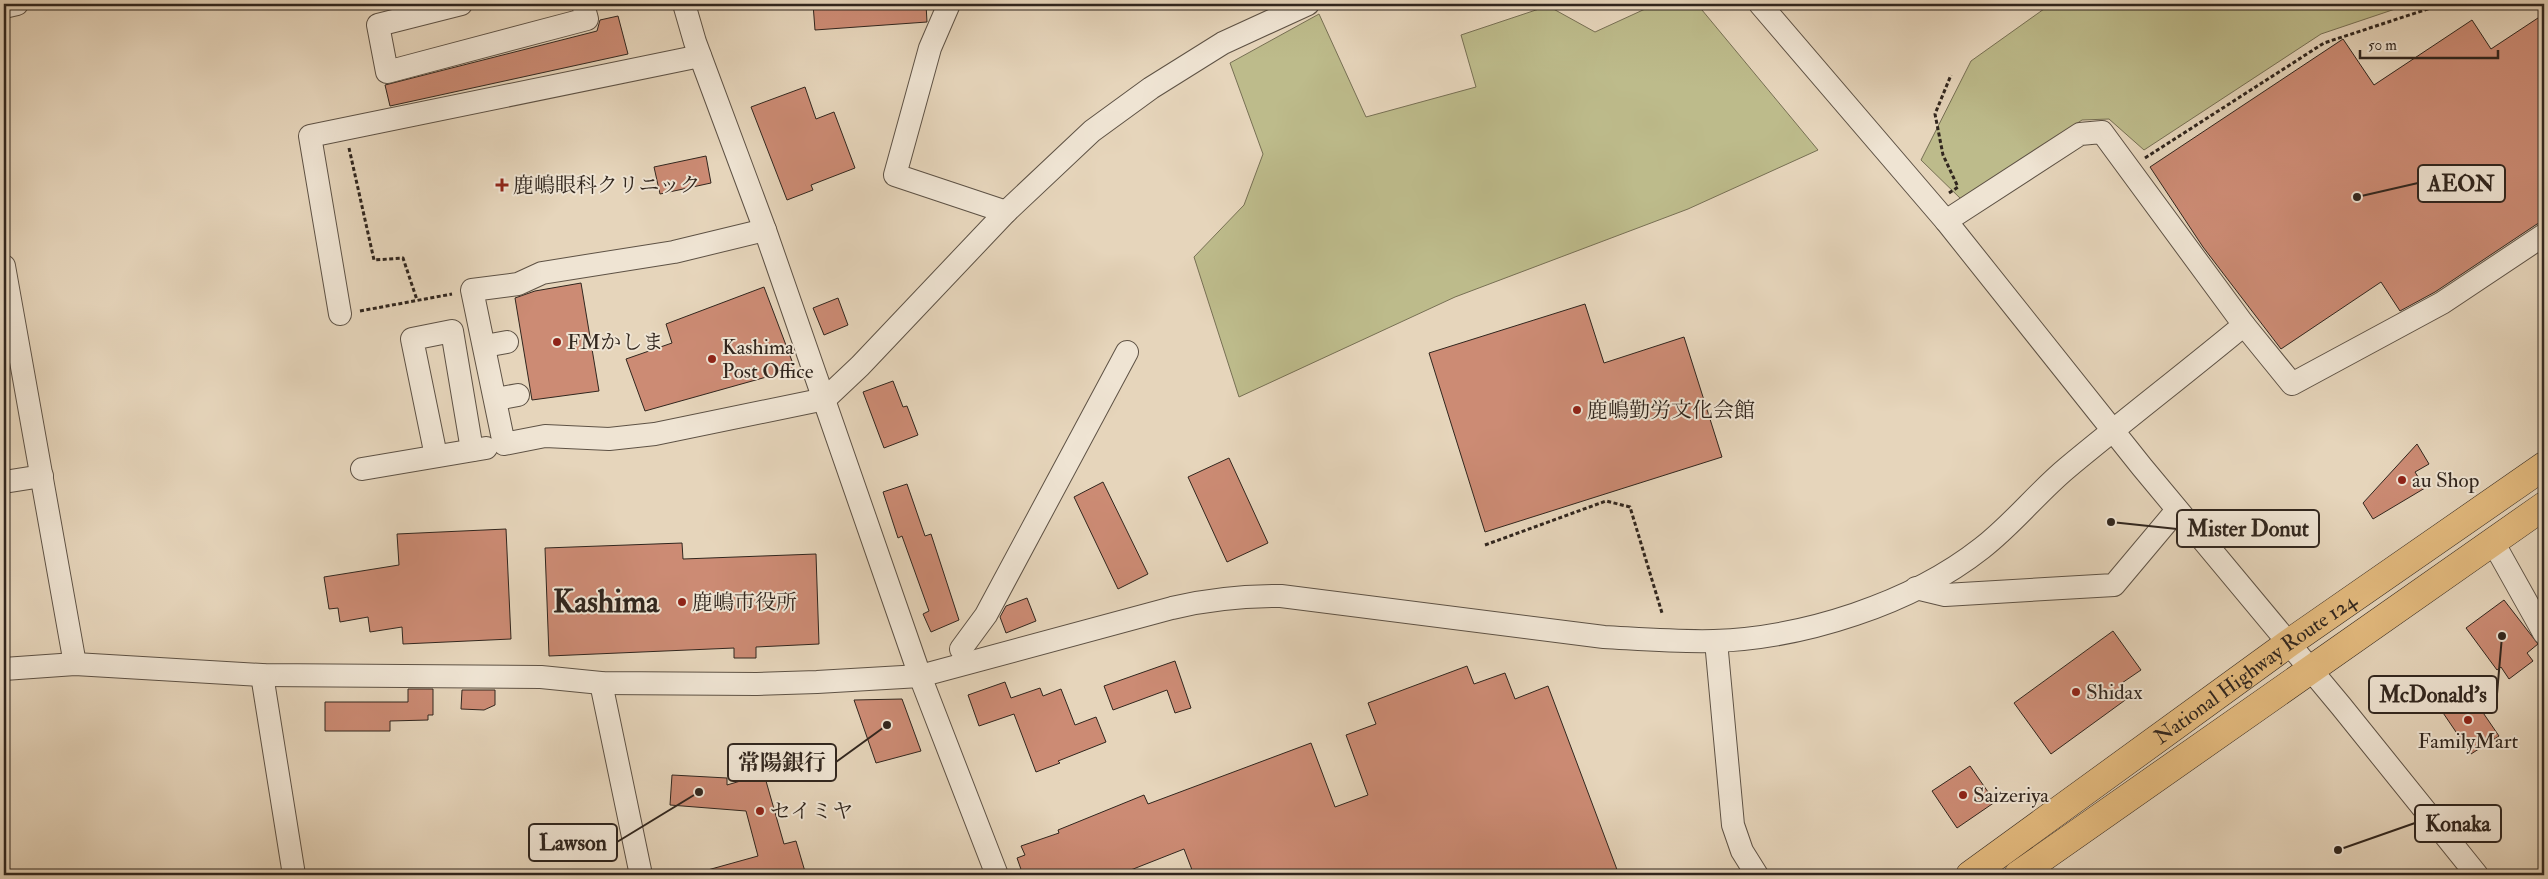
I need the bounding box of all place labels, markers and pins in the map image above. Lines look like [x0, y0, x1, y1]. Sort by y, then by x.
callout: AEON [2418, 165, 2505, 202]
place label: 鹿嶋眼科クリニック [513, 172, 701, 199]
marker: 鹿嶋眼科クリニック [495, 178, 509, 192]
place label: FMかしま [567, 329, 664, 356]
place label: Kashima Post Office [722, 334, 814, 385]
marker: FMかしま [551, 336, 563, 348]
marker: Kashima Post Office [706, 353, 718, 365]
place label: 鹿嶋勤労文化会館 [1587, 397, 1755, 424]
marker: 鹿嶋勤労文化会館 [1571, 404, 1583, 416]
place label: au Shop [2412, 467, 2479, 494]
marker: au Shop [2396, 474, 2408, 486]
callout: Mister Donut [2177, 510, 2319, 547]
place label: 鹿嶋市役所 [692, 589, 797, 616]
marker: 鹿嶋市役所 [676, 596, 688, 608]
callout: McDonald's [2369, 676, 2497, 713]
place label: Shidax [2086, 679, 2143, 706]
marker: Shidax [2070, 686, 2082, 698]
marker: FamilyMart [2462, 714, 2474, 726]
place label: FamilyMart [2418, 728, 2519, 755]
callout: 常陽銀行 [728, 744, 836, 781]
place label: Saizeriya [1973, 782, 2049, 809]
marker: Saizeriya [1957, 789, 1969, 801]
place label: セイミヤ [770, 798, 853, 825]
marker: セイミヤ [754, 805, 766, 817]
callout: Konaka [2415, 805, 2501, 842]
callout: Lawson [529, 824, 617, 861]

